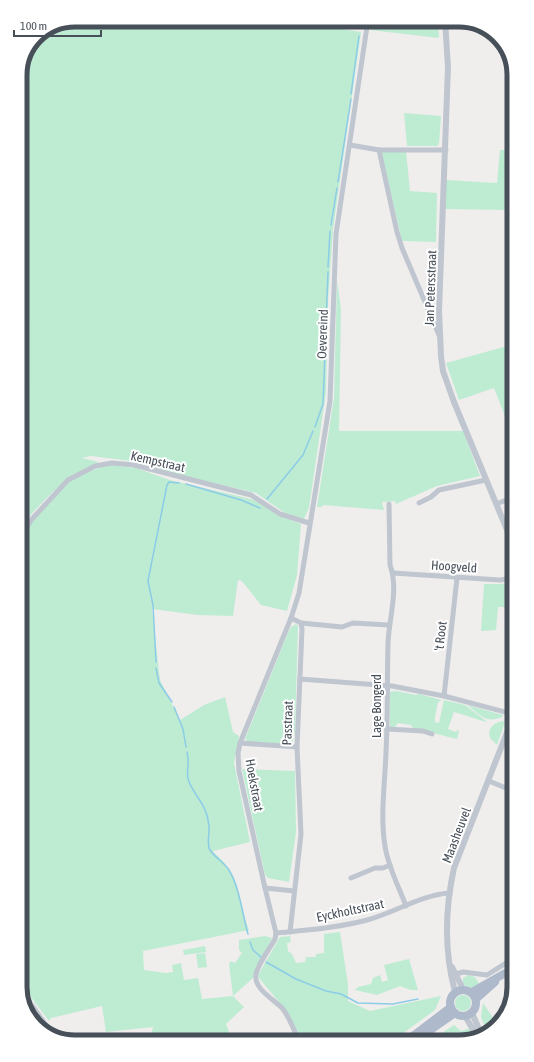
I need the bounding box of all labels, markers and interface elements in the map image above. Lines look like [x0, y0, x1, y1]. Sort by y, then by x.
scale bar [14, 12, 101, 38]
text: 100 m [20, 19, 47, 33]
street label: Jan Petersstraat [422, 249, 439, 326]
street label: Oevereind [314, 309, 331, 359]
street label: Kempstraat [129, 448, 187, 475]
street label: Hoogveld [431, 557, 477, 576]
street label: 't Root [431, 620, 450, 652]
street label: Lage Bongerd [369, 674, 384, 738]
street label: Passtraat [279, 700, 296, 746]
street label: Hoekstraat [243, 758, 267, 813]
street label: Maasheuvel [439, 805, 474, 865]
street label: Eyckholtstraat [315, 896, 385, 925]

